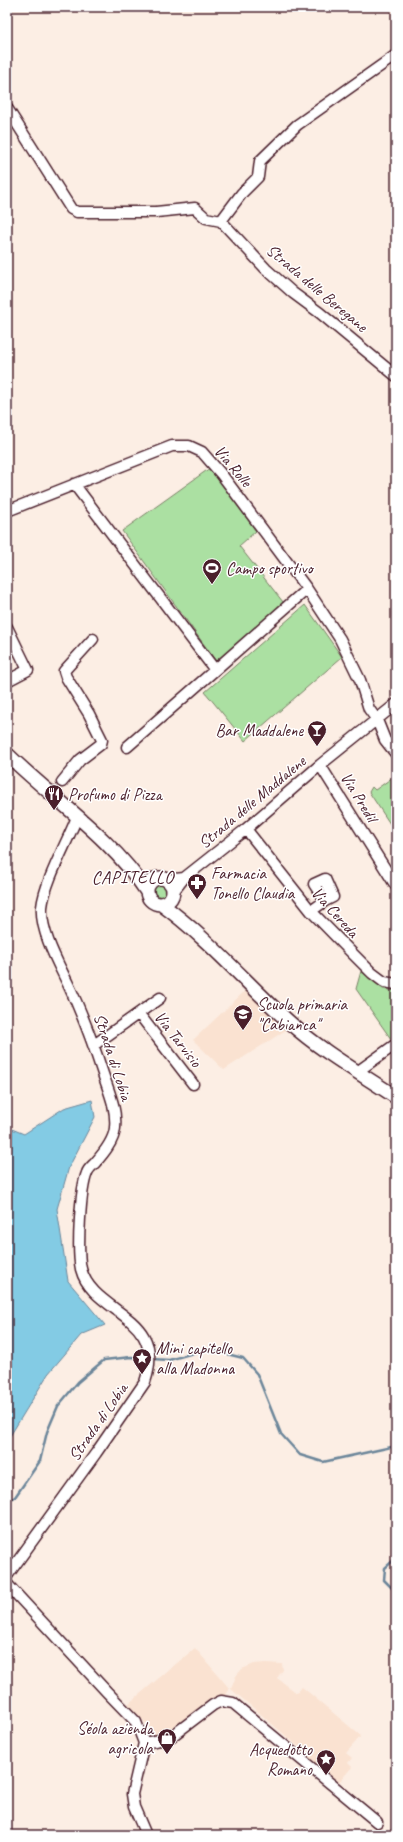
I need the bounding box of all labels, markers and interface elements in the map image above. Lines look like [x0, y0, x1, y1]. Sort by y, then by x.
street label: Strada delle Beregane [262, 240, 373, 337]
street label: Via Rolle [209, 441, 257, 492]
sports icon: Campo sportivo [201, 557, 223, 585]
place label: Campo sportivo [226, 558, 314, 579]
bar icon: Bar Maddalene [306, 719, 328, 747]
place label: Bar Maddalene [216, 720, 304, 741]
street label: Strada delle Maddalene [194, 750, 311, 853]
street label: Via Predil [336, 768, 384, 828]
restaurant icon: Profumo di Pizza [43, 783, 65, 811]
place label: Profumo di Pizza [68, 784, 164, 805]
place label: Farmacia Tonello Claudia [211, 863, 296, 904]
district label: CAPITELLO [92, 866, 175, 888]
pharmacy icon: Farmacia Tonello Claudia [186, 872, 208, 900]
street label: Via Cereda [307, 882, 364, 943]
place label: Scuola primaria "Cabianca" [257, 994, 349, 1035]
school or university icon: Scuola primaria "Cabianca" [232, 1003, 254, 1031]
street label: Via Tarvisio [150, 1007, 207, 1072]
street label: Strada di Lobia [89, 1011, 138, 1105]
place label: Mini capitello alla Madonna [156, 1338, 235, 1379]
place icon: Mini capitello alla Madonna [131, 1347, 153, 1375]
street label: Strada di Lobia [64, 1377, 134, 1465]
place label: Séola azienda agricola [77, 1718, 155, 1759]
shop icon: Séola azienda agricola [156, 1727, 178, 1755]
place label: Acquedotto Romano [249, 1739, 313, 1780]
place icon: Acquedotto Romano [315, 1748, 337, 1776]

